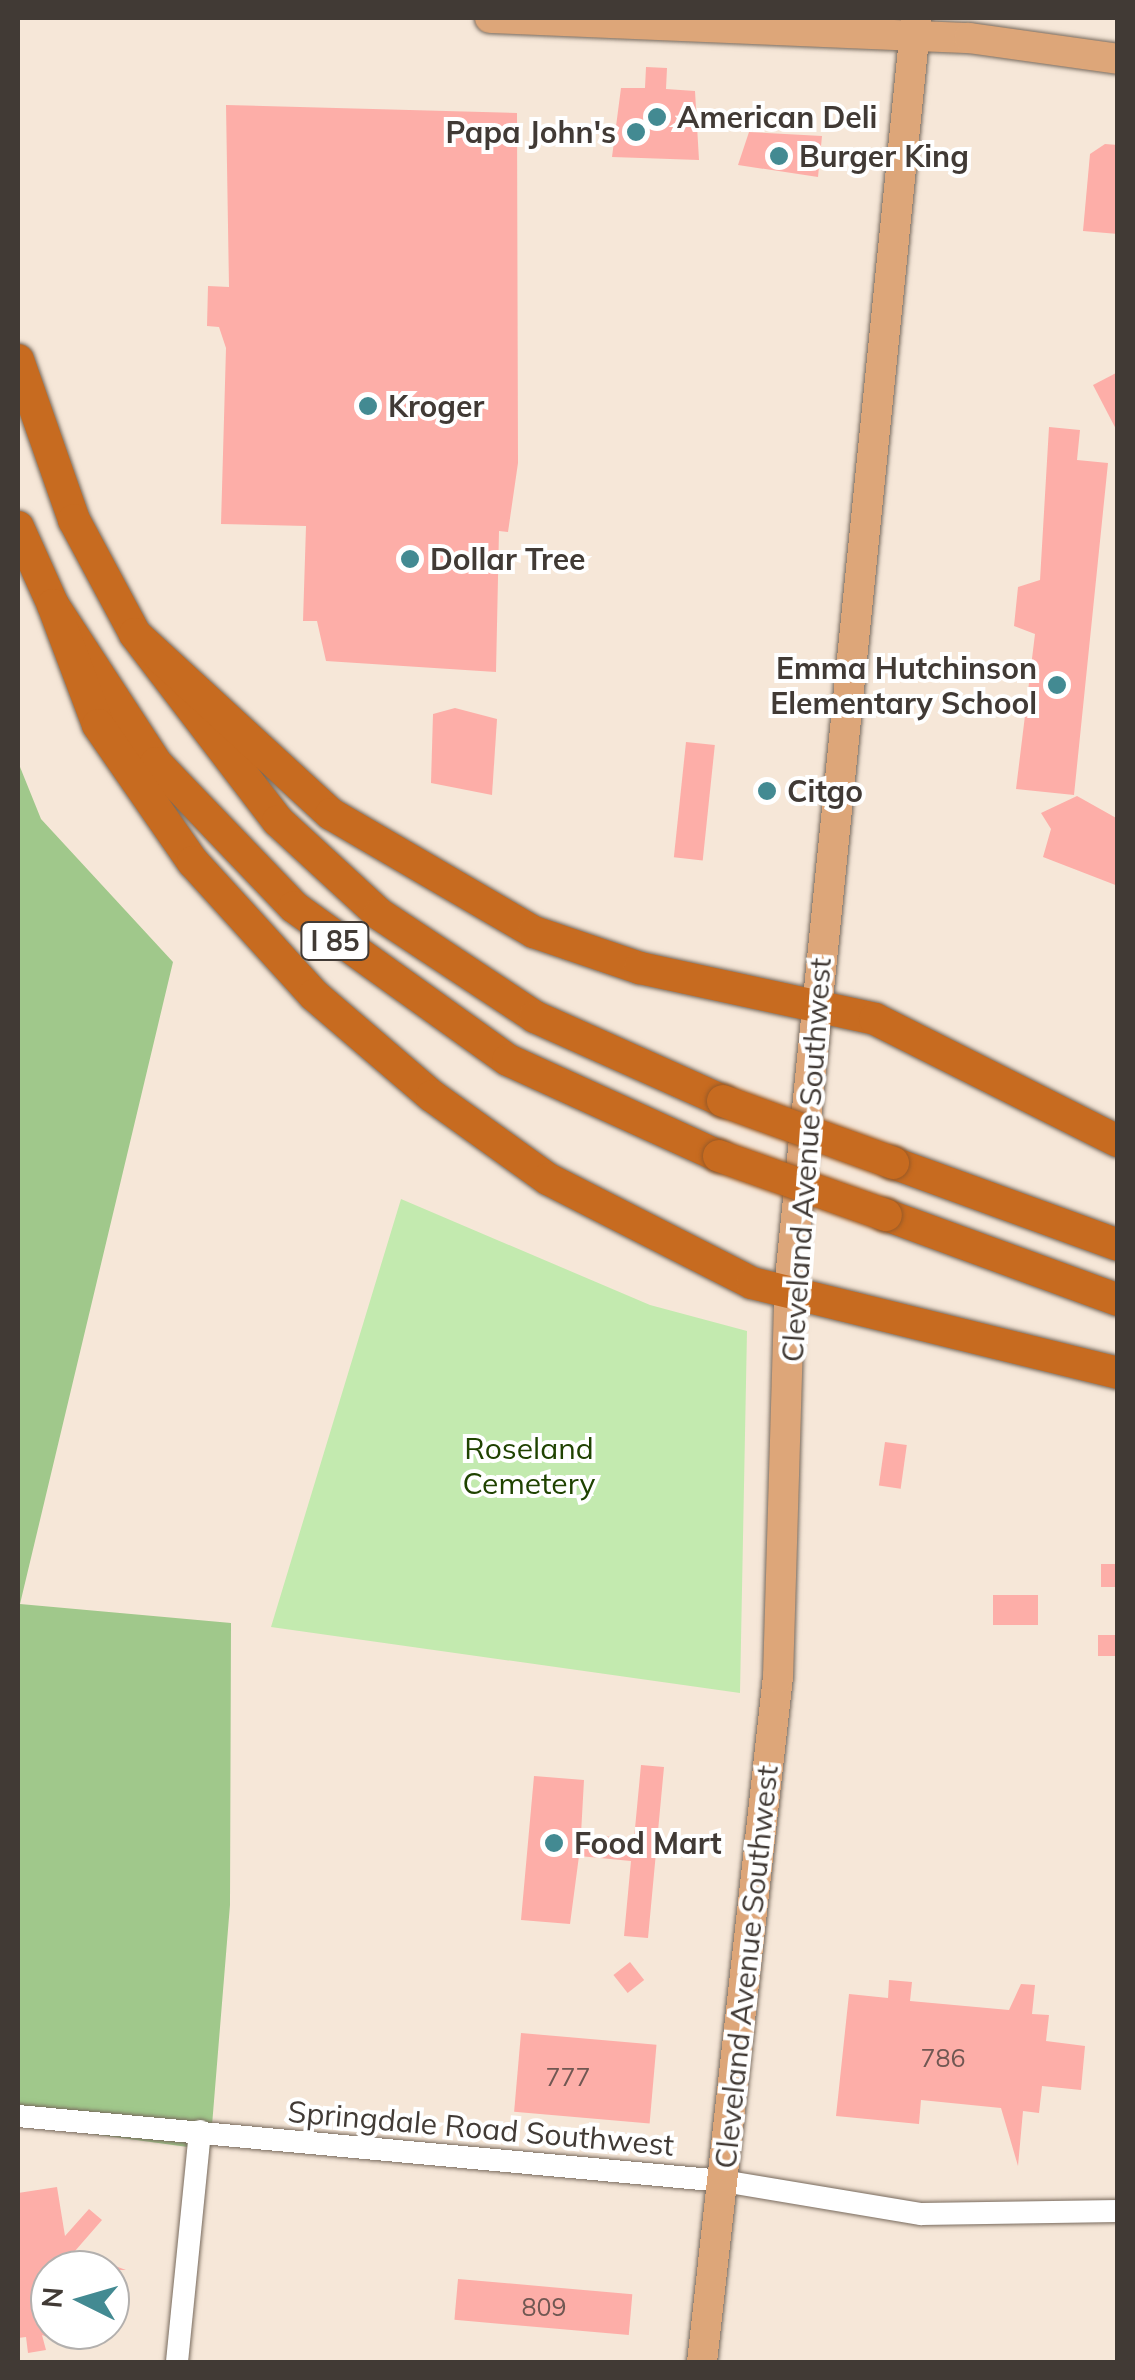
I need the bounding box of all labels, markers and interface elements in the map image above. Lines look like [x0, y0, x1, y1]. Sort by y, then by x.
place label: American Deli [677, 99, 877, 135]
marker: American Deli [646, 106, 668, 128]
place label: Papa John's [446, 114, 616, 150]
marker: Papa John's [625, 121, 647, 143]
place label: Burger King [799, 138, 969, 174]
marker: Burger King [768, 145, 790, 167]
place label: Kroger [388, 388, 484, 424]
marker: Kroger [357, 395, 379, 417]
place label: Dollar Tree [430, 541, 586, 577]
marker: Dollar Tree [399, 548, 421, 570]
place label: Emma Hutchinson Elementary School [770, 650, 1037, 720]
marker: Emma Hutchinson Elementary School [1046, 674, 1068, 696]
place label: Citgo [787, 773, 863, 809]
marker: Citgo [756, 780, 778, 802]
road number: I 85 [300, 918, 370, 964]
street label: Cleveland Avenue Southwest [774, 957, 838, 1363]
park label: Roseland Cemetery [463, 1430, 595, 1500]
street label: Cleveland Avenue Southwest [707, 1764, 785, 2170]
place label: Food Mart [574, 1825, 722, 1861]
marker: Food Mart [543, 1832, 565, 1854]
house number: 786 [921, 2043, 965, 2073]
house number: 777 [546, 2062, 590, 2092]
street label: Springdale Road Southwest [286, 2093, 676, 2163]
north arrow [30, 2250, 130, 2350]
text: N [33, 2285, 70, 2310]
house number: 809 [522, 2292, 566, 2322]

